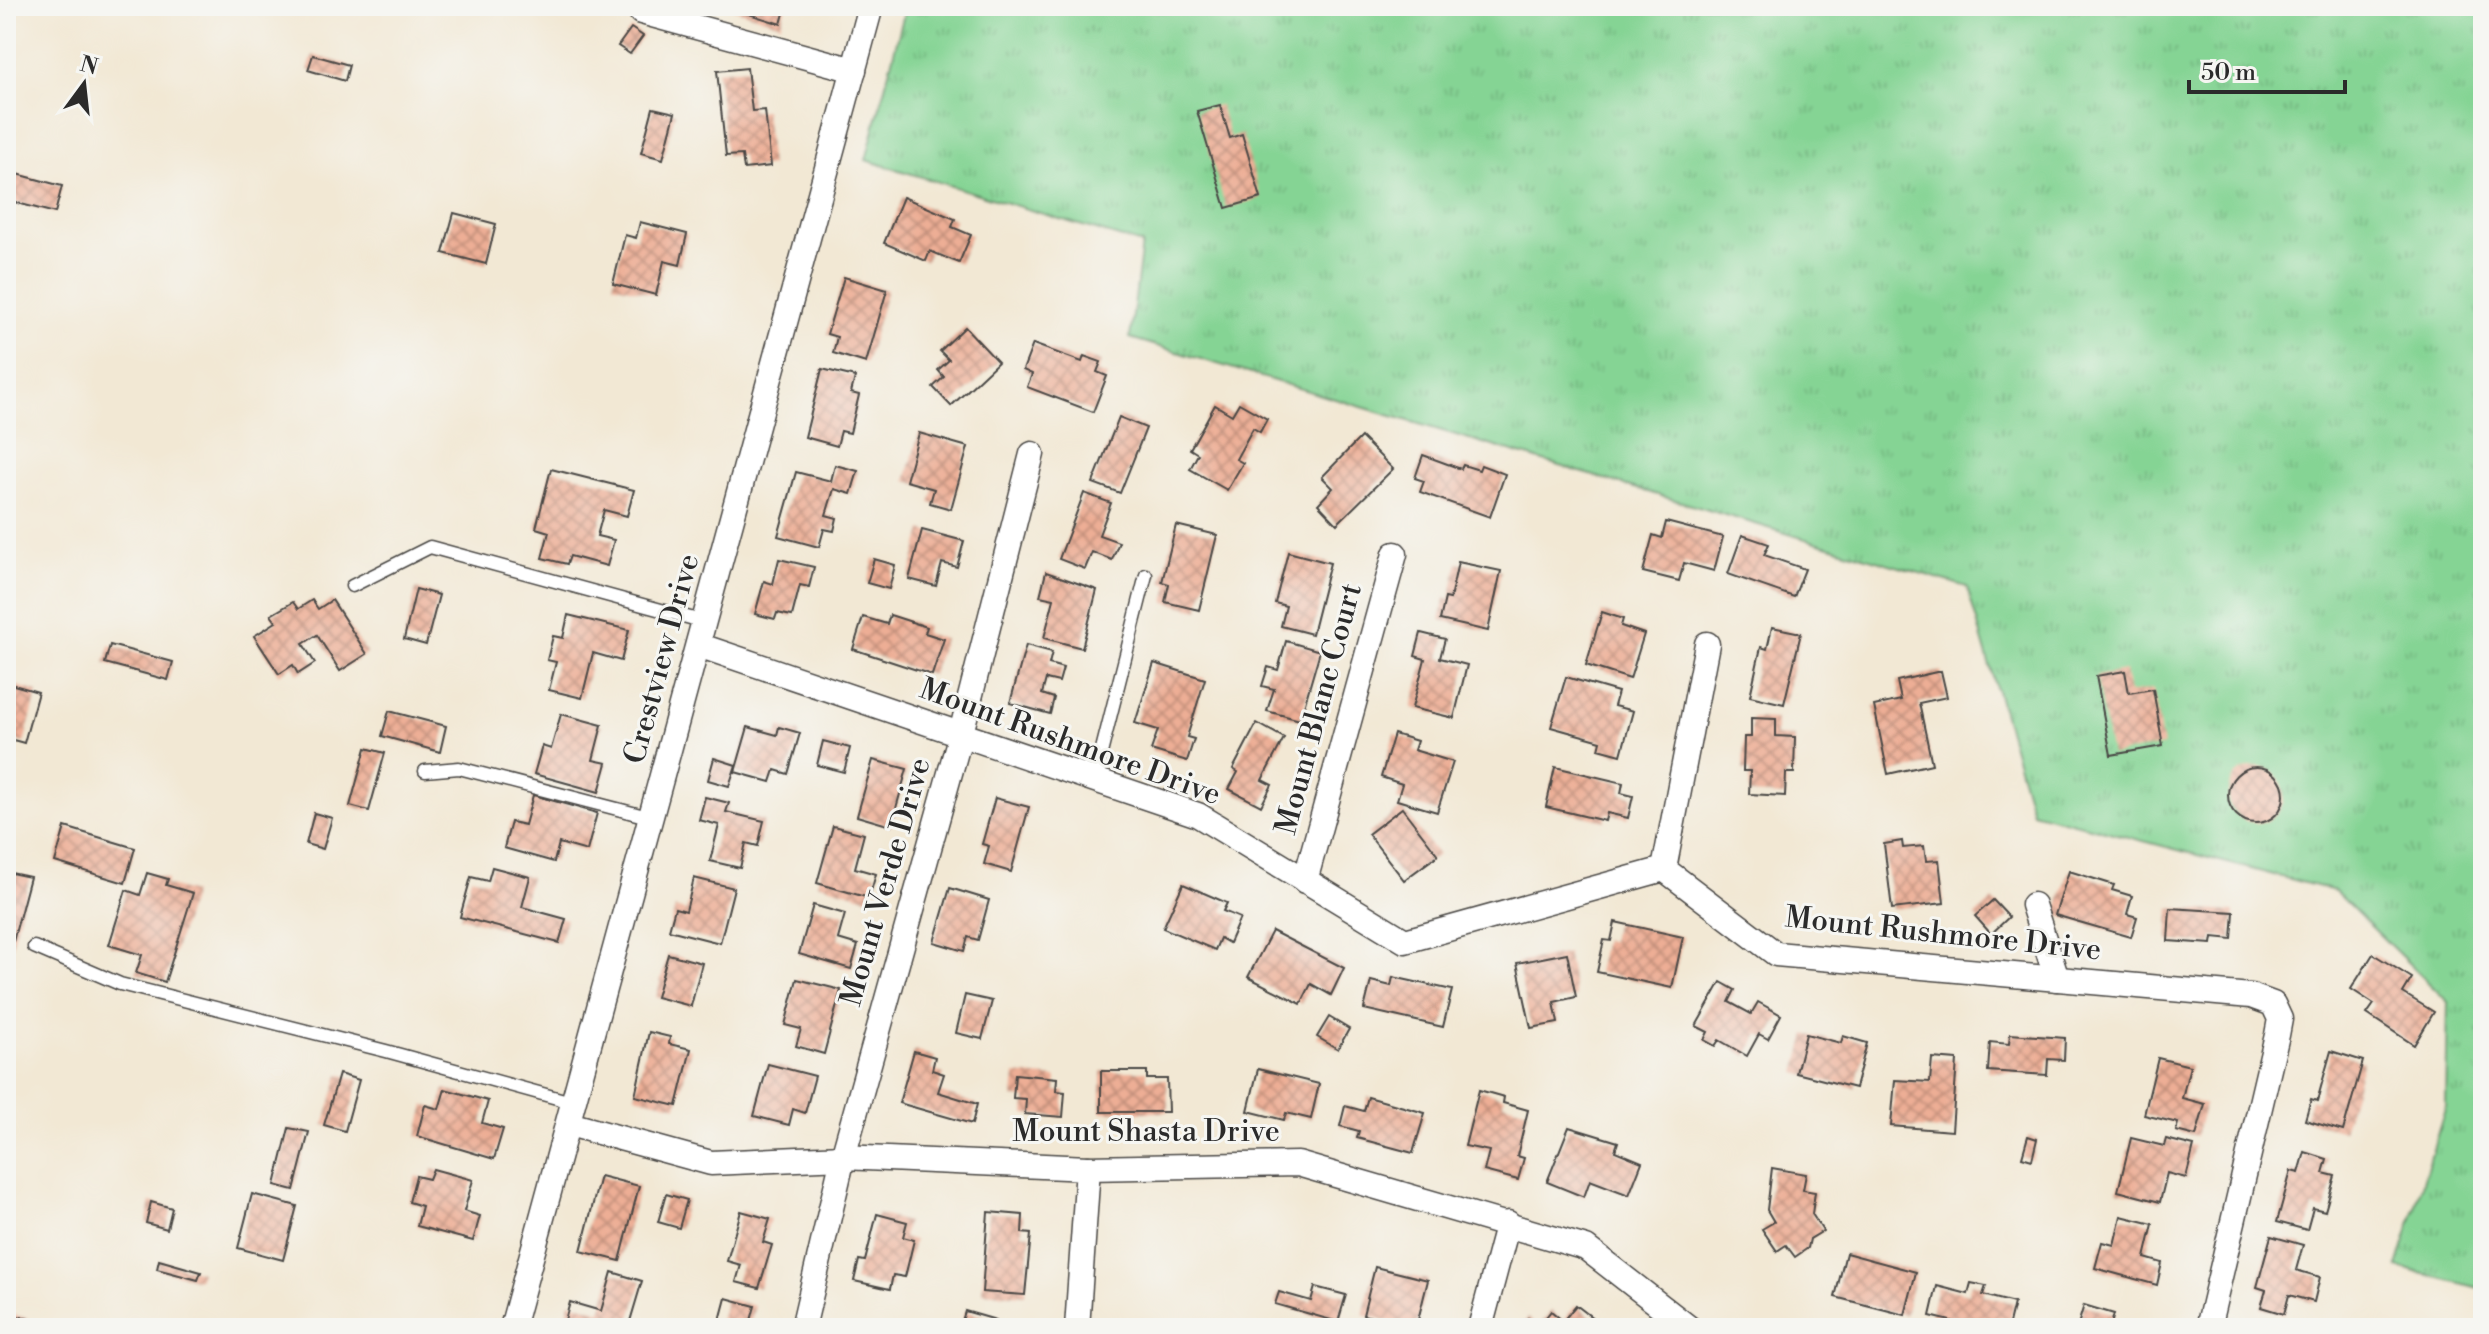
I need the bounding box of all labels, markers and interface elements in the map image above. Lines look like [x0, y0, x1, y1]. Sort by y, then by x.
north arrow [44, 44, 124, 124]
scale bar [2189, 44, 2345, 94]
text: N [77, 51, 101, 82]
text: 50 m [2201, 58, 2256, 88]
street label: Crestview Drive [616, 550, 708, 768]
street label: Mount Blanc Court [1267, 579, 1371, 839]
street label: Mount Rushmore Drive [914, 670, 1226, 814]
street label: Mount Verde Drive [832, 753, 940, 1011]
street label: Mount Rushmore Drive [1783, 899, 2103, 969]
street label: Mount Shasta Drive [1012, 1113, 1280, 1151]

